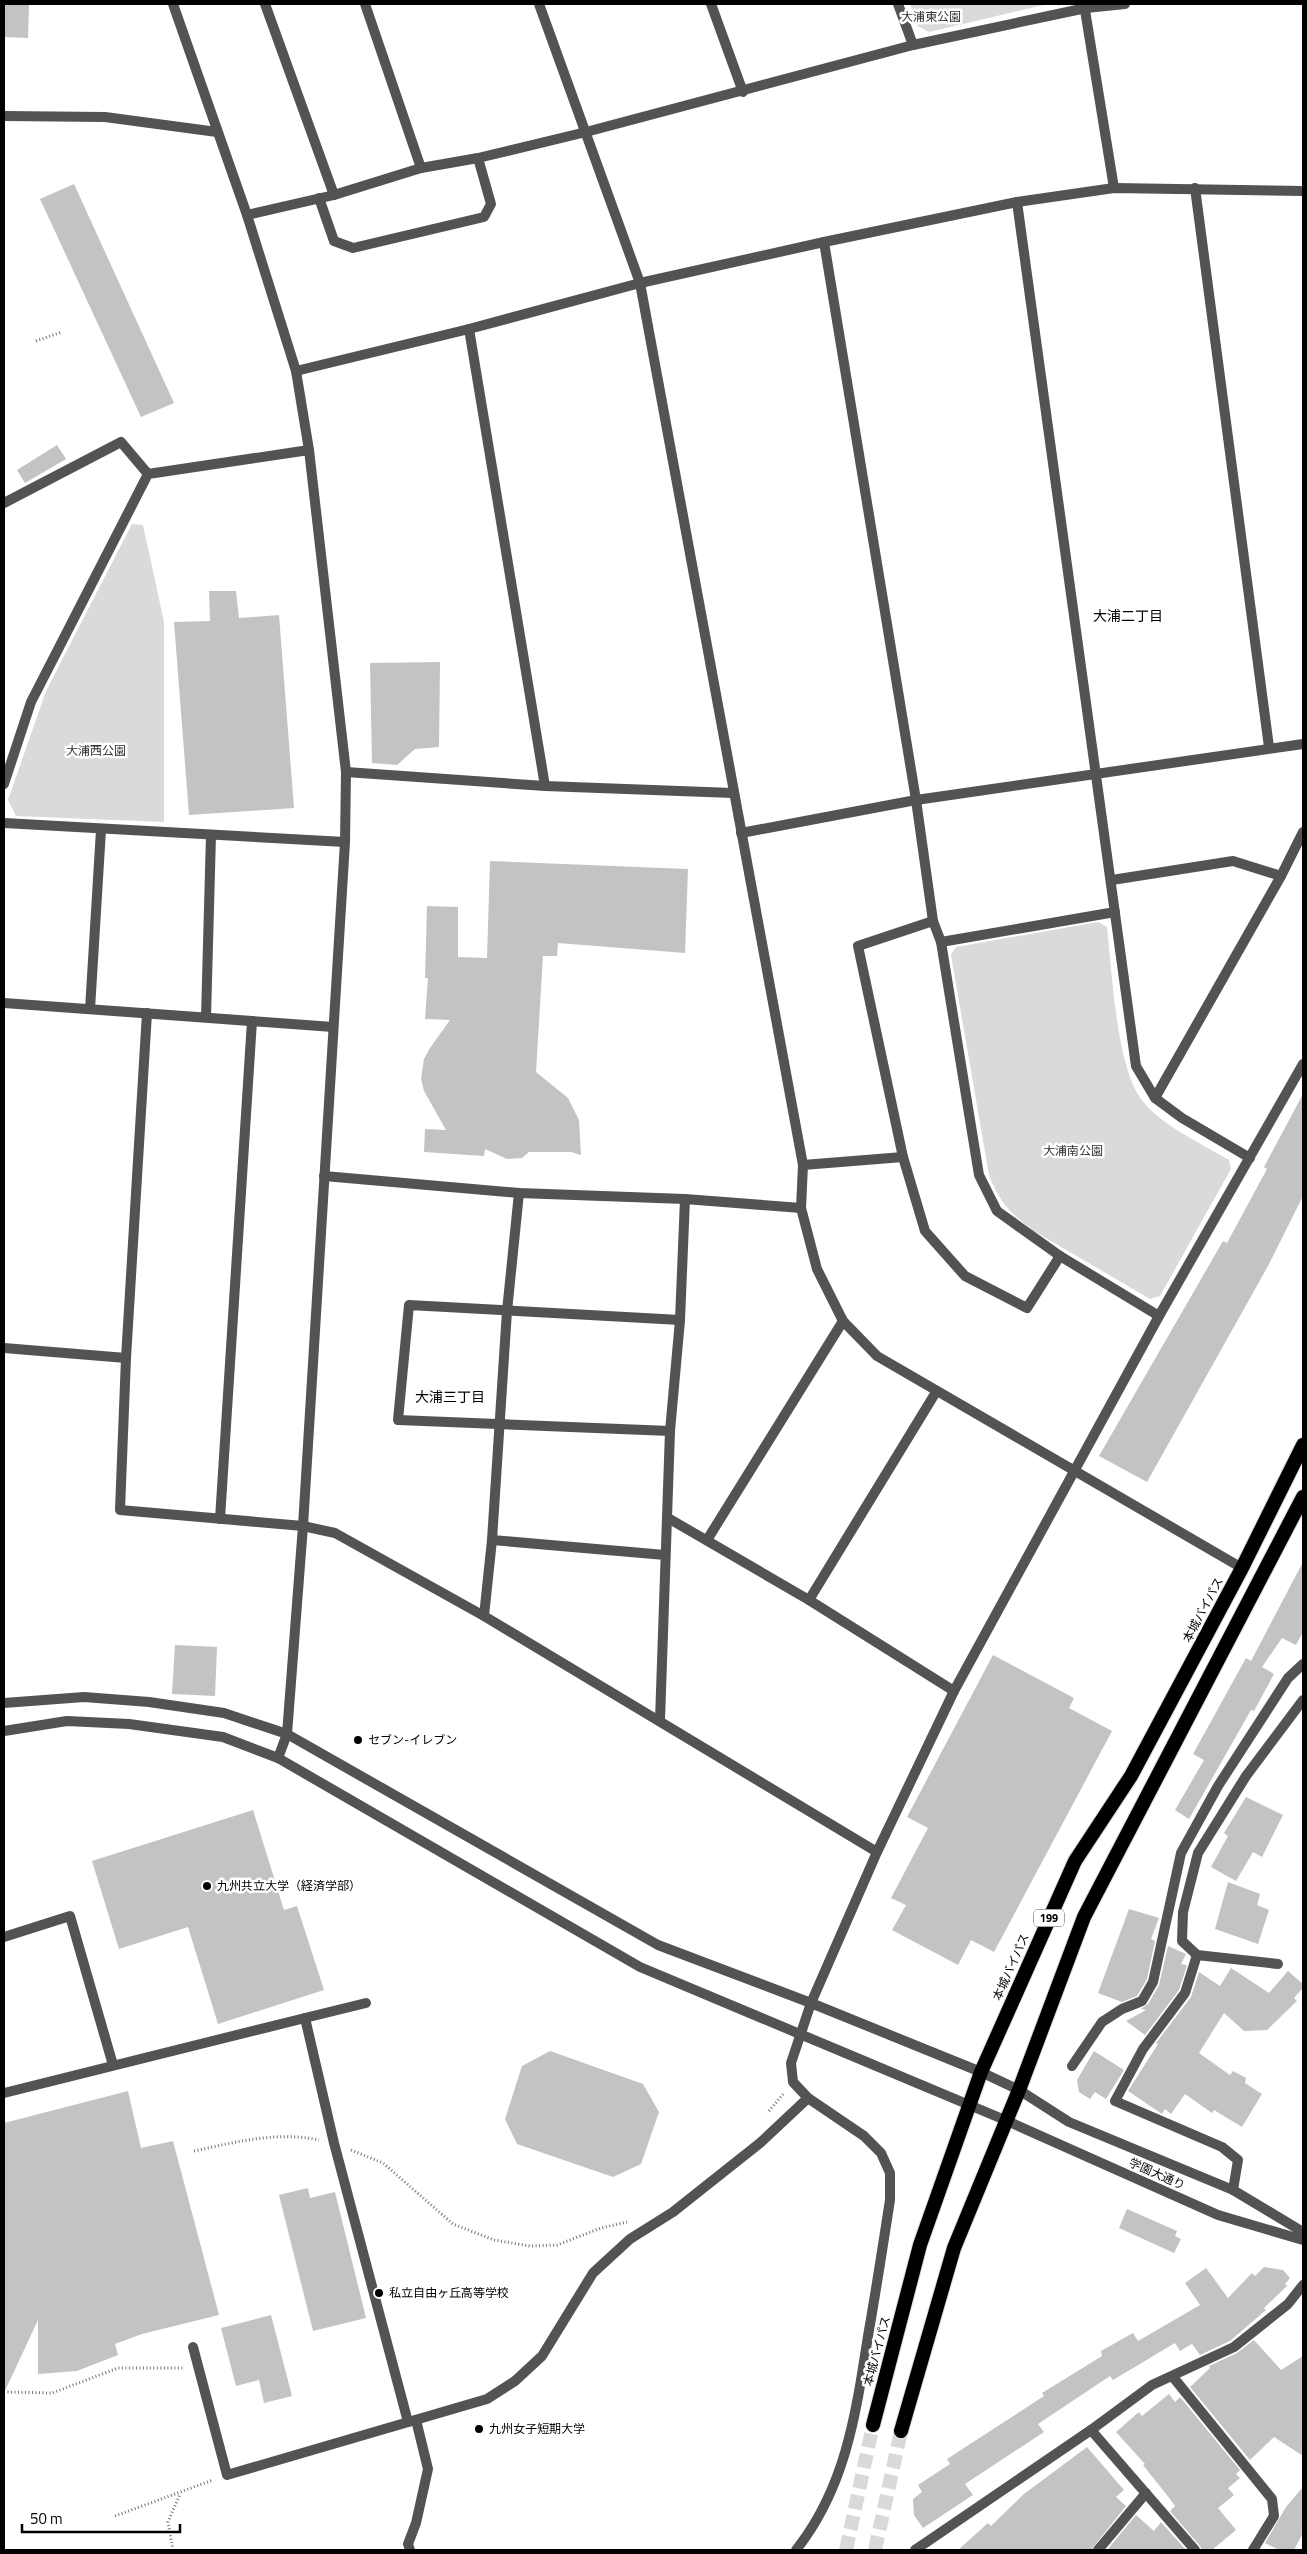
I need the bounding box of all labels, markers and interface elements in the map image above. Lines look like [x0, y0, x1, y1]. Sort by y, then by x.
park label: 大浦東公園 [901, 7, 961, 26]
district label: 大浦二丁目 [1093, 605, 1163, 626]
park label: 大浦西公園 [66, 741, 126, 760]
park label: 大浦南公園 [1043, 1141, 1103, 1160]
district label: 大浦三丁目 [415, 1386, 485, 1407]
street label: 本城バイパス [1177, 1574, 1228, 1646]
place label: セブン-イレブン [368, 1730, 457, 1749]
marker: セブン-イレブン [352, 1734, 364, 1746]
place label: 九州共立大学（経済学部） [217, 1876, 361, 1895]
marker: 九州共立大学（経済学部） [201, 1880, 213, 1892]
road number: 199 [1034, 1910, 1064, 1926]
street label: 本城バイパス [987, 1930, 1034, 2003]
street label: 学園大通り [1126, 2153, 1188, 2194]
place label: 私立自由ヶ丘高等学校 [389, 2283, 509, 2302]
marker: 私立自由ヶ丘高等学校 [373, 2287, 385, 2299]
street label: 本城バイパス [858, 2314, 895, 2388]
place label: 九州女子短期大学 [489, 2419, 585, 2438]
marker: 九州女子短期大学 [473, 2423, 485, 2435]
scale bar [22, 2502, 180, 2534]
text: 50 m [30, 2507, 63, 2530]

